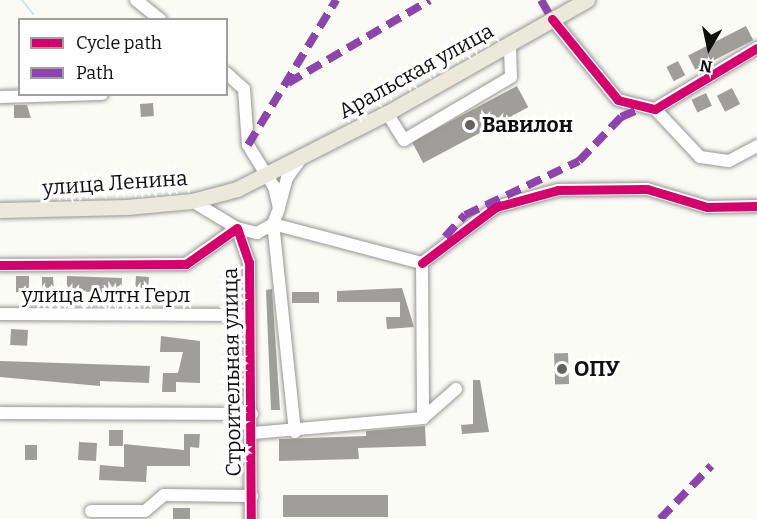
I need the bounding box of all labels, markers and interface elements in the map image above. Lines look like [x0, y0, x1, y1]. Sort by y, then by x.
legend [18, 18, 228, 96]
street label: Аральская улица [334, 18, 498, 124]
north arrow [679, 18, 739, 78]
text: Cycle path [76, 32, 162, 54]
text: N [699, 56, 714, 77]
text: Path [76, 62, 114, 84]
place label: Вавилон [482, 112, 573, 138]
marker: Вавилон [463, 118, 477, 132]
street label: улица Ленина [42, 165, 188, 201]
street label: Строительная улица [218, 267, 246, 477]
street label: улица Алтн Герл [22, 282, 190, 308]
place label: ОПУ [574, 356, 620, 382]
marker: ОПУ [555, 362, 569, 376]

